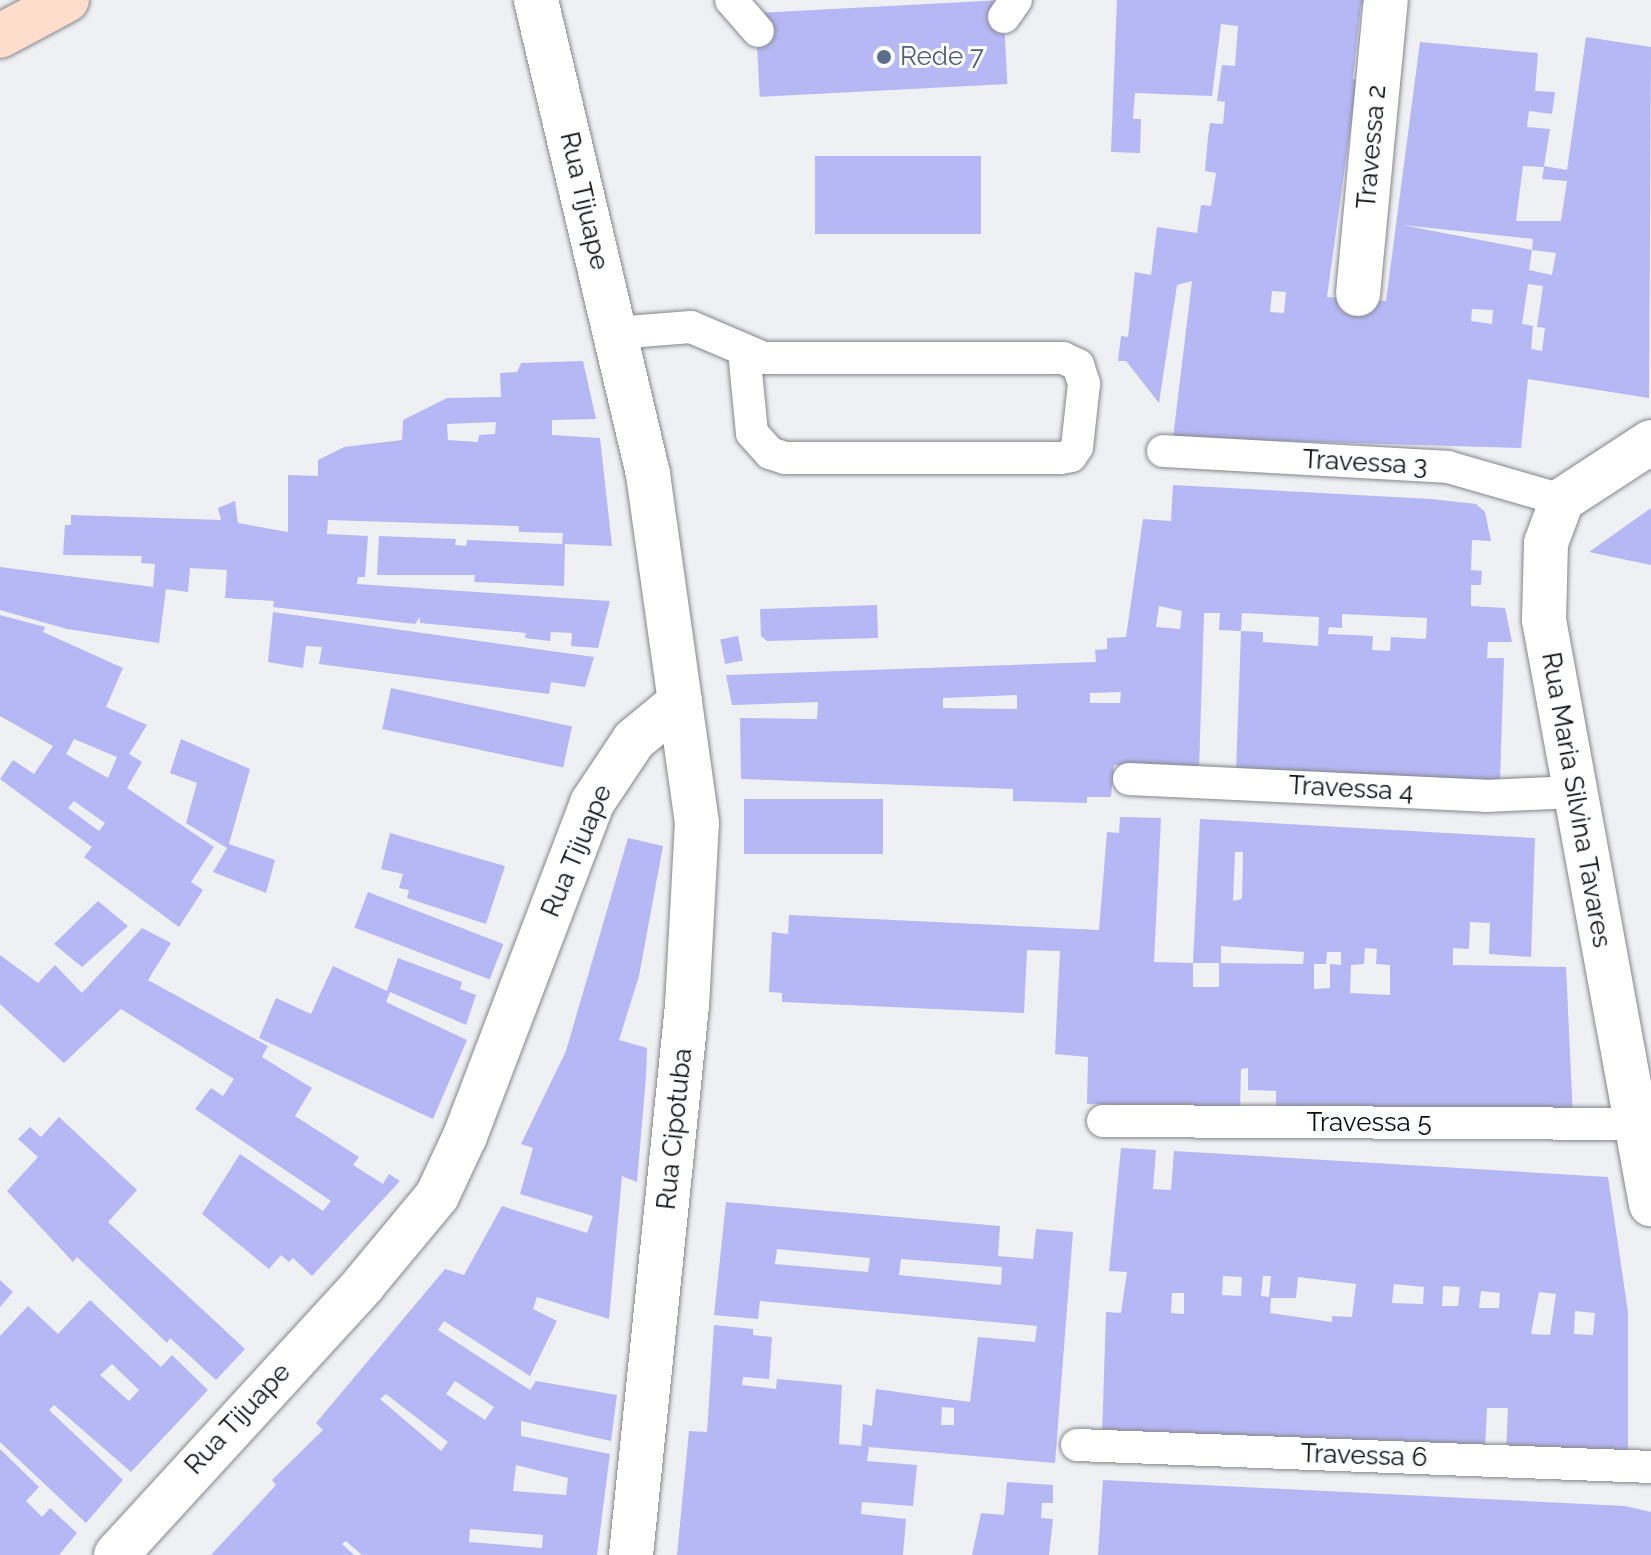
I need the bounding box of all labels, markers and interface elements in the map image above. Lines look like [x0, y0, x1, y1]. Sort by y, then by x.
place label: Rede 7 [900, 41, 984, 73]
marker: Rede 7 [875, 48, 893, 66]
street label: Travessa 2 [1351, 84, 1393, 210]
street label: Rua Tijuape [553, 129, 615, 273]
street label: Travessa 3 [1302, 444, 1428, 482]
street label: Rua Maria Silvina Tavares [1535, 650, 1617, 950]
street label: Travessa 4 [1288, 770, 1414, 808]
street label: Rua Tijuape [535, 780, 619, 922]
street label: Rua Cipotuba [651, 1047, 699, 1211]
street label: Travessa 5 [1306, 1107, 1432, 1139]
street label: Rua Tijuape [178, 1357, 298, 1481]
street label: Travessa 6 [1300, 1438, 1428, 1474]

